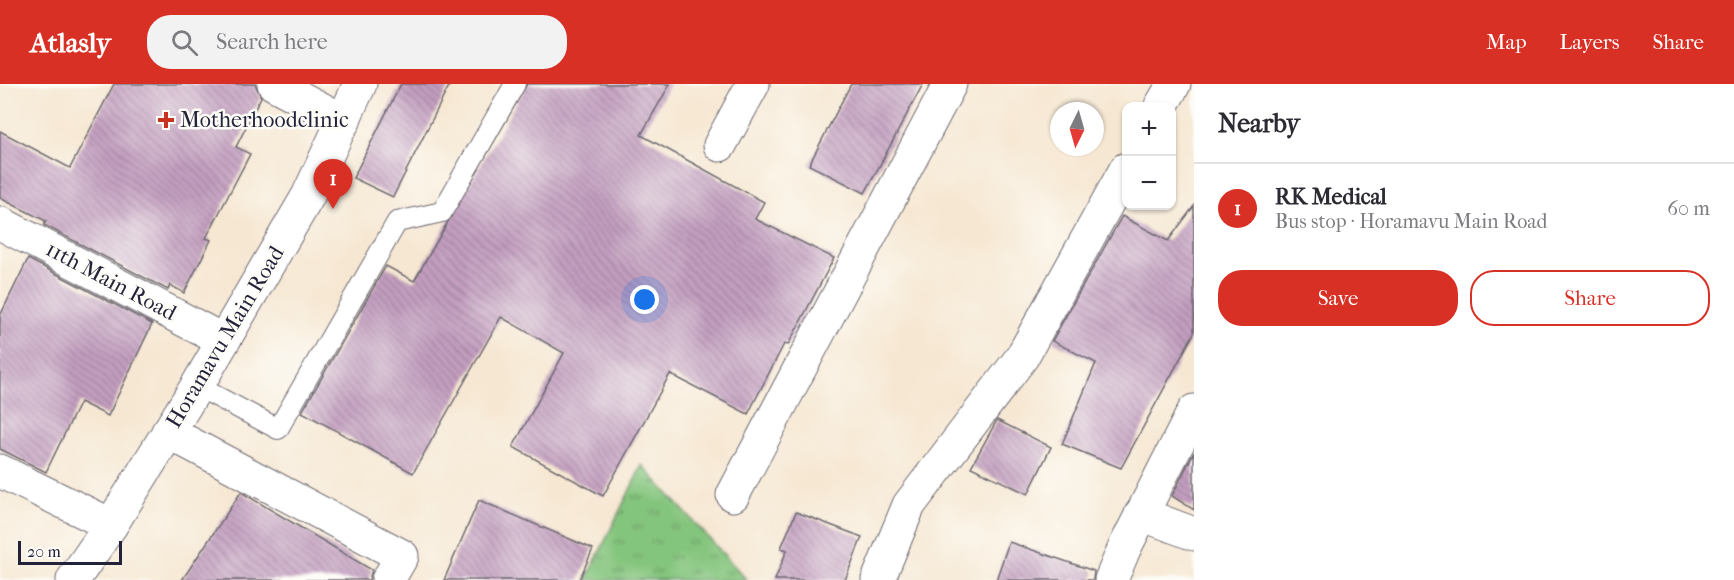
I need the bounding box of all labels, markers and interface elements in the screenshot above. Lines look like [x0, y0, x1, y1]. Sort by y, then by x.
search box [147, 15, 567, 69]
text: Atlasly [30, 26, 111, 59]
icon: search [168, 26, 201, 59]
text: Search here [216, 29, 328, 55]
text: Map [1486, 30, 1527, 54]
text: Layers [1560, 30, 1619, 54]
text: Share [1652, 30, 1704, 54]
north arrow [1050, 102, 1104, 156]
map controls [1122, 102, 1176, 210]
button: + [1122, 102, 1176, 156]
place label: Motherhoodclinic [180, 107, 349, 133]
text: Nearby [1218, 108, 1300, 139]
marker: Motherhoodclinic [157, 111, 175, 129]
button: − [1122, 156, 1176, 210]
pin: 1 [314, 160, 352, 209]
text: RK Medical [1275, 184, 1387, 210]
text: 1 [1234, 197, 1241, 220]
text: 60 m [1667, 197, 1710, 220]
text: Bus stop · Horamavu Main Road [1275, 210, 1548, 233]
street label: 11th Main Road [41, 236, 182, 327]
street label: Horamavu Main Road [160, 241, 290, 432]
button: Save [1218, 270, 1458, 326]
button: Share [1470, 270, 1710, 326]
your location [630, 285, 659, 314]
scale bar [18, 538, 122, 566]
text: 20 m [27, 542, 61, 561]

